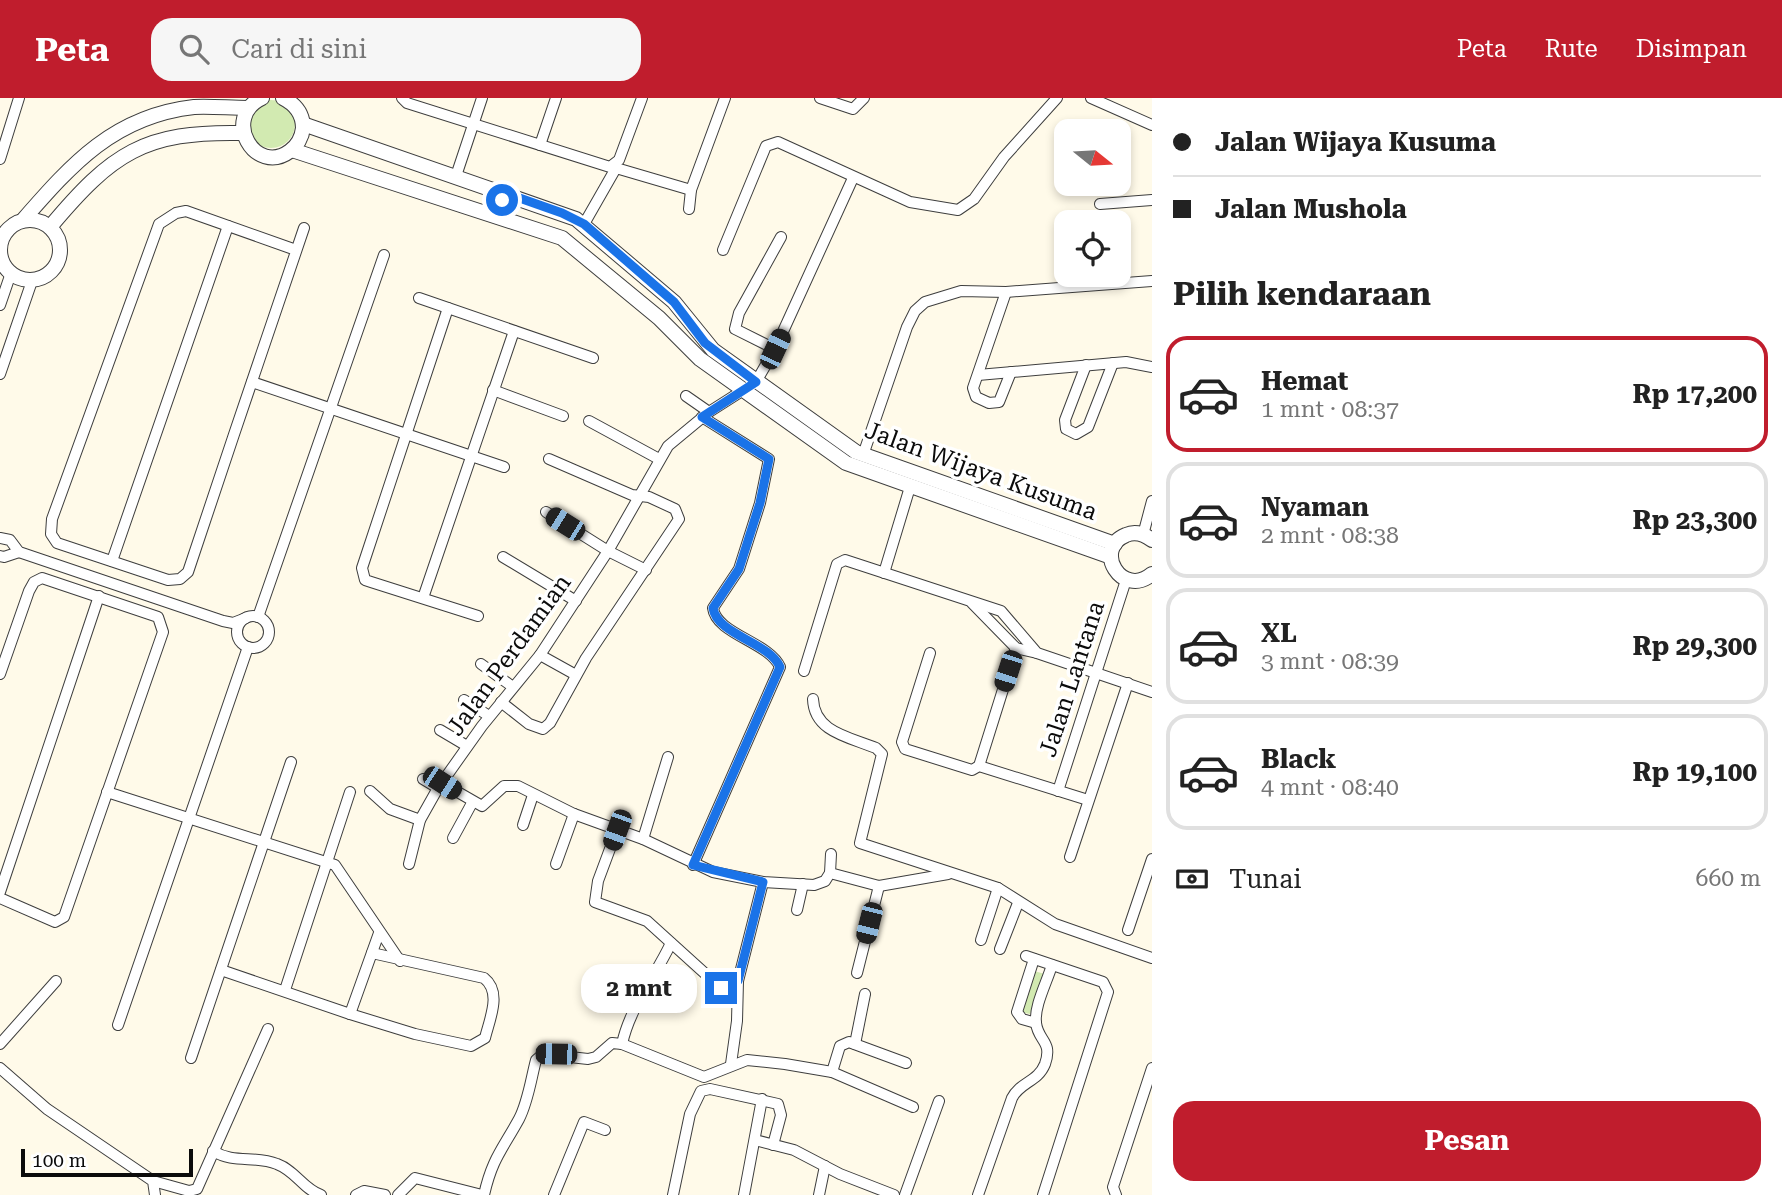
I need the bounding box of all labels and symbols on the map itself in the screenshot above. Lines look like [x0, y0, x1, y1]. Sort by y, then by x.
north arrow [1054, 119, 1130, 196]
route start [486, 184, 518, 216]
car [757, 326, 794, 372]
street label: Jalan Wijaya Kusuma [861, 416, 1101, 526]
car [542, 504, 589, 544]
street label: Jalan Perdamian [441, 569, 577, 741]
street label: Jalan Lantana [1034, 598, 1110, 760]
car [992, 648, 1025, 694]
car [419, 763, 466, 803]
car [600, 807, 635, 853]
car [854, 900, 885, 946]
callout: 2 mnt [581, 964, 696, 1012]
route end [705, 972, 737, 1004]
car [535, 1043, 578, 1065]
scale bar [21, 1146, 192, 1178]

